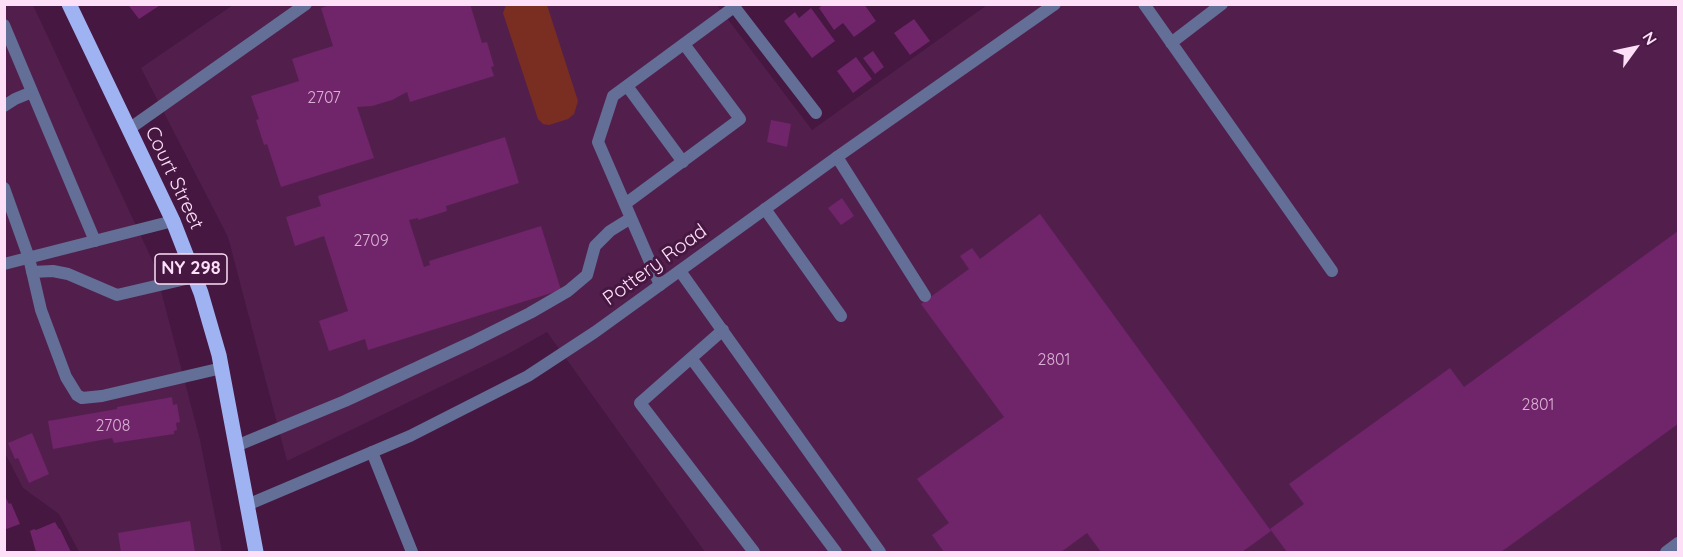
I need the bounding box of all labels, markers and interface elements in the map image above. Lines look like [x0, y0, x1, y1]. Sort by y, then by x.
north arrow [1605, 18, 1665, 78]
text: N [1639, 28, 1662, 49]
house number: 2707 [307, 88, 341, 108]
street label: Court Street [140, 123, 208, 233]
street label: Pottery Road [598, 219, 712, 311]
house number: 2709 [353, 231, 389, 251]
road number: NY 298 [155, 254, 227, 284]
house number: 2801 [1038, 350, 1070, 370]
house number: 2801 [1522, 395, 1554, 415]
house number: 2708 [96, 416, 130, 436]

